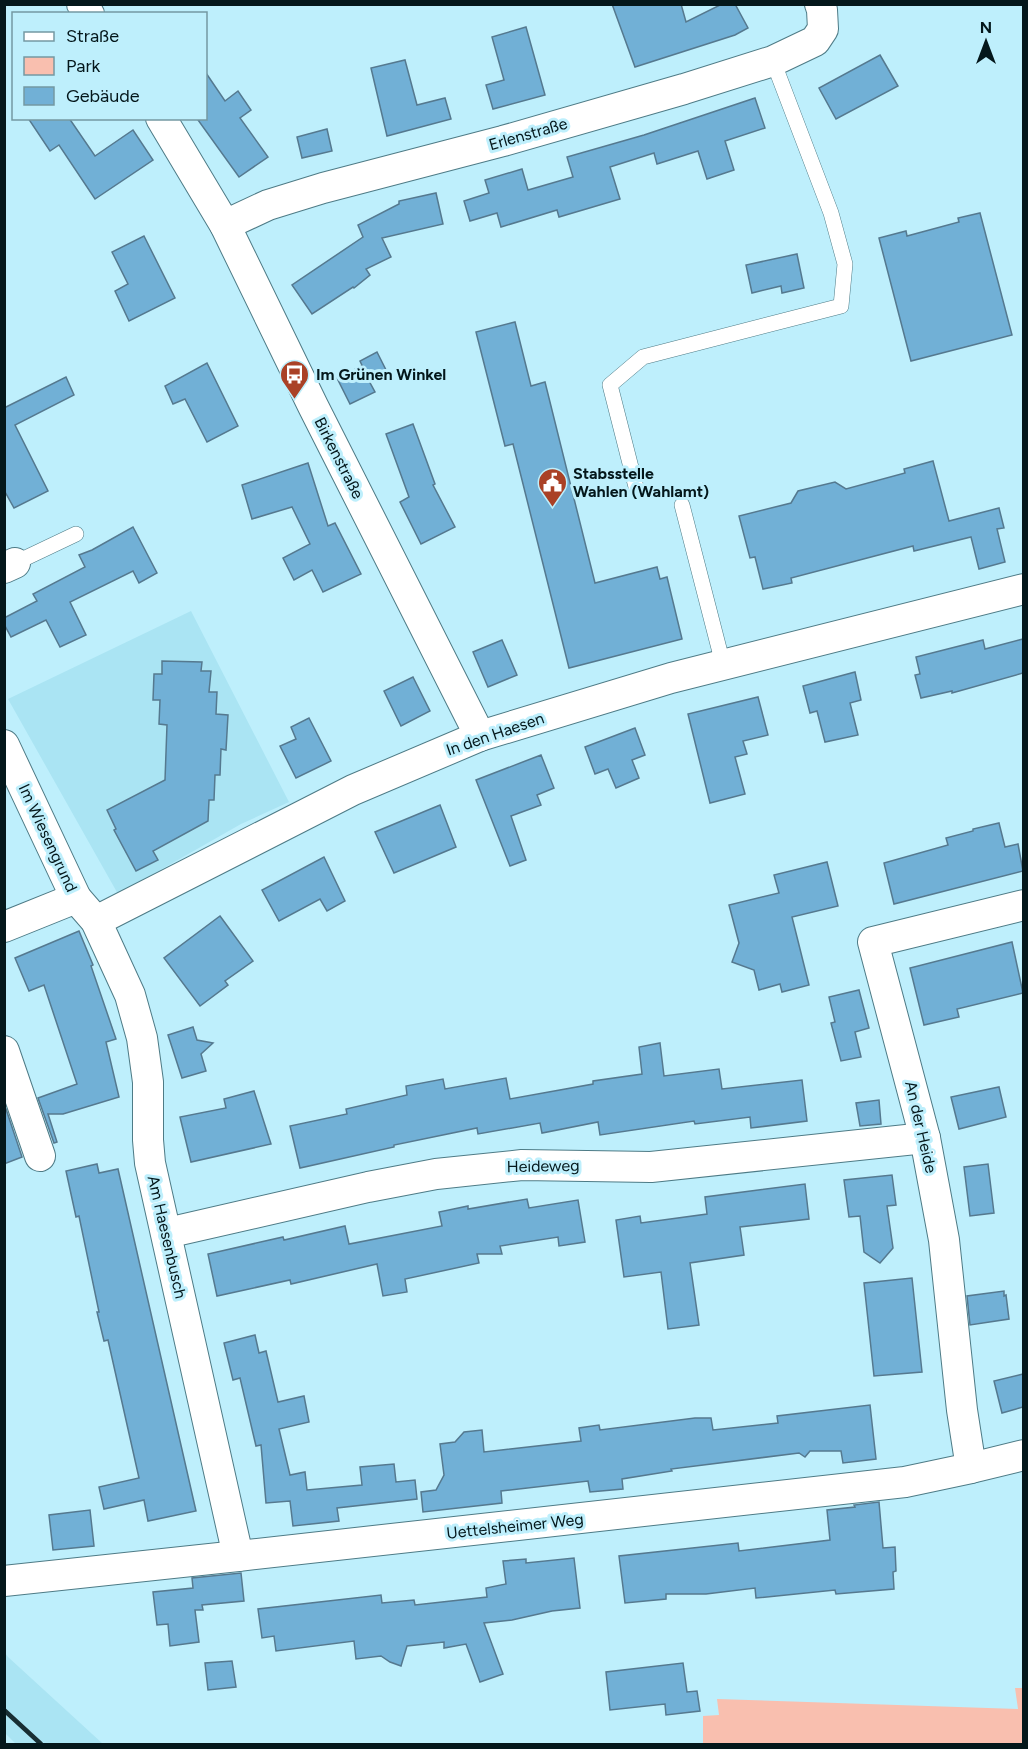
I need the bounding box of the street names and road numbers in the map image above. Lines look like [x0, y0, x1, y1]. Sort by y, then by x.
street label: Erlenstraße [486, 114, 570, 154]
street label: Birkenstraße [310, 414, 368, 502]
street label: In den Haesen [444, 708, 546, 760]
street label: Im Wiesengrund [15, 781, 81, 895]
street label: An der Heide [901, 1079, 941, 1175]
street label: Heideweg [506, 1156, 580, 1176]
street label: Am Haesenbusch [144, 1174, 190, 1300]
street label: Uettelsheimer Weg [446, 1509, 584, 1543]

